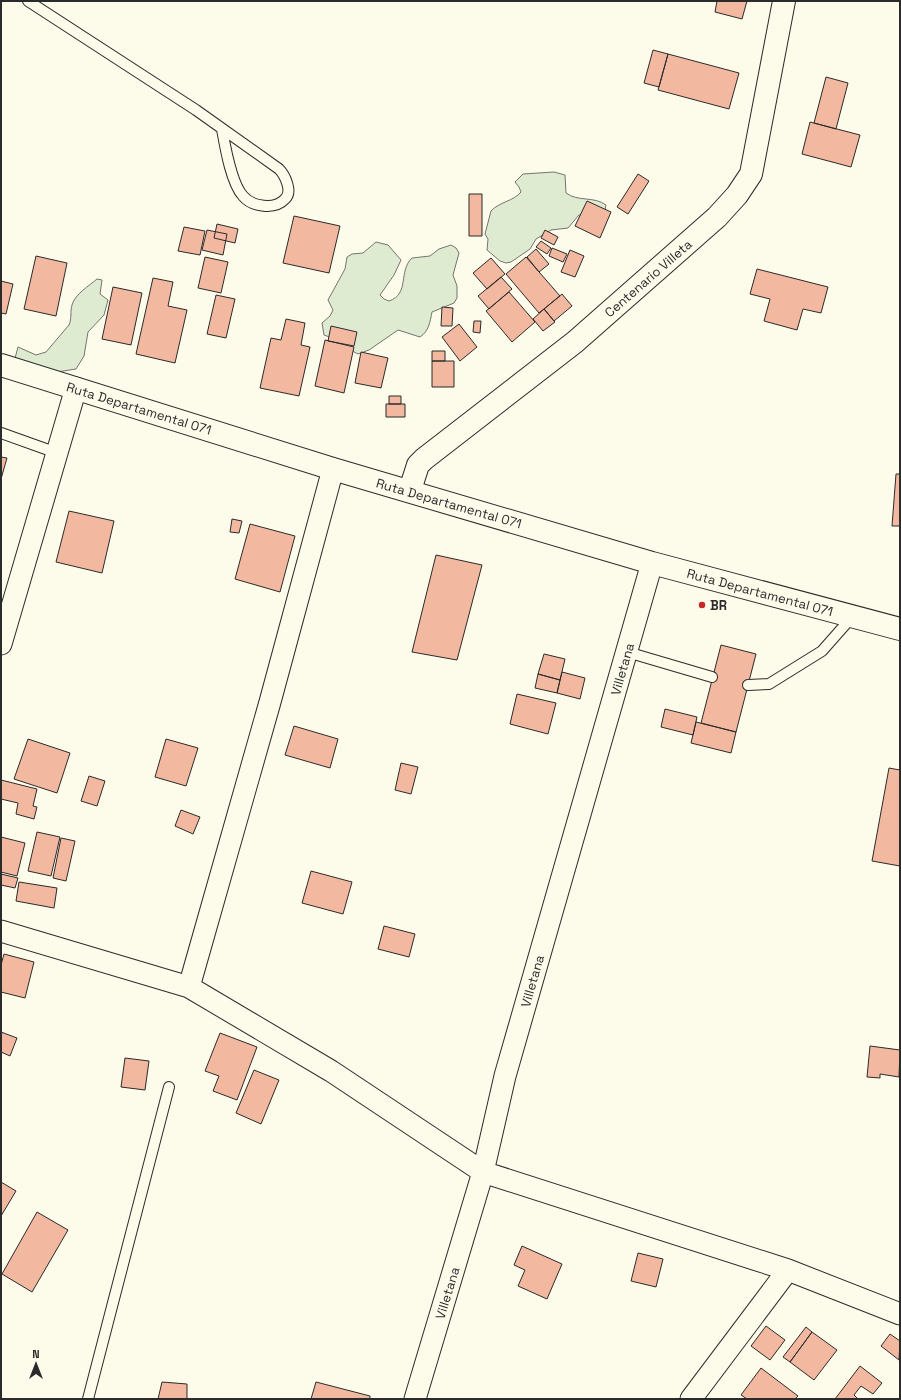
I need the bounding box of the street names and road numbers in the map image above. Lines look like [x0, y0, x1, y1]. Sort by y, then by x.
street label: Centenario Villeta [601, 235, 696, 321]
street label: Ruta Departamental 071 [64, 378, 213, 439]
street label: Ruta Departamental 071 [374, 475, 524, 532]
street label: Ruta Departamental 071 [685, 565, 835, 620]
street label: Villetana [607, 640, 638, 697]
street label: Villetana [517, 952, 548, 1009]
street label: Villetana [431, 1264, 464, 1321]

